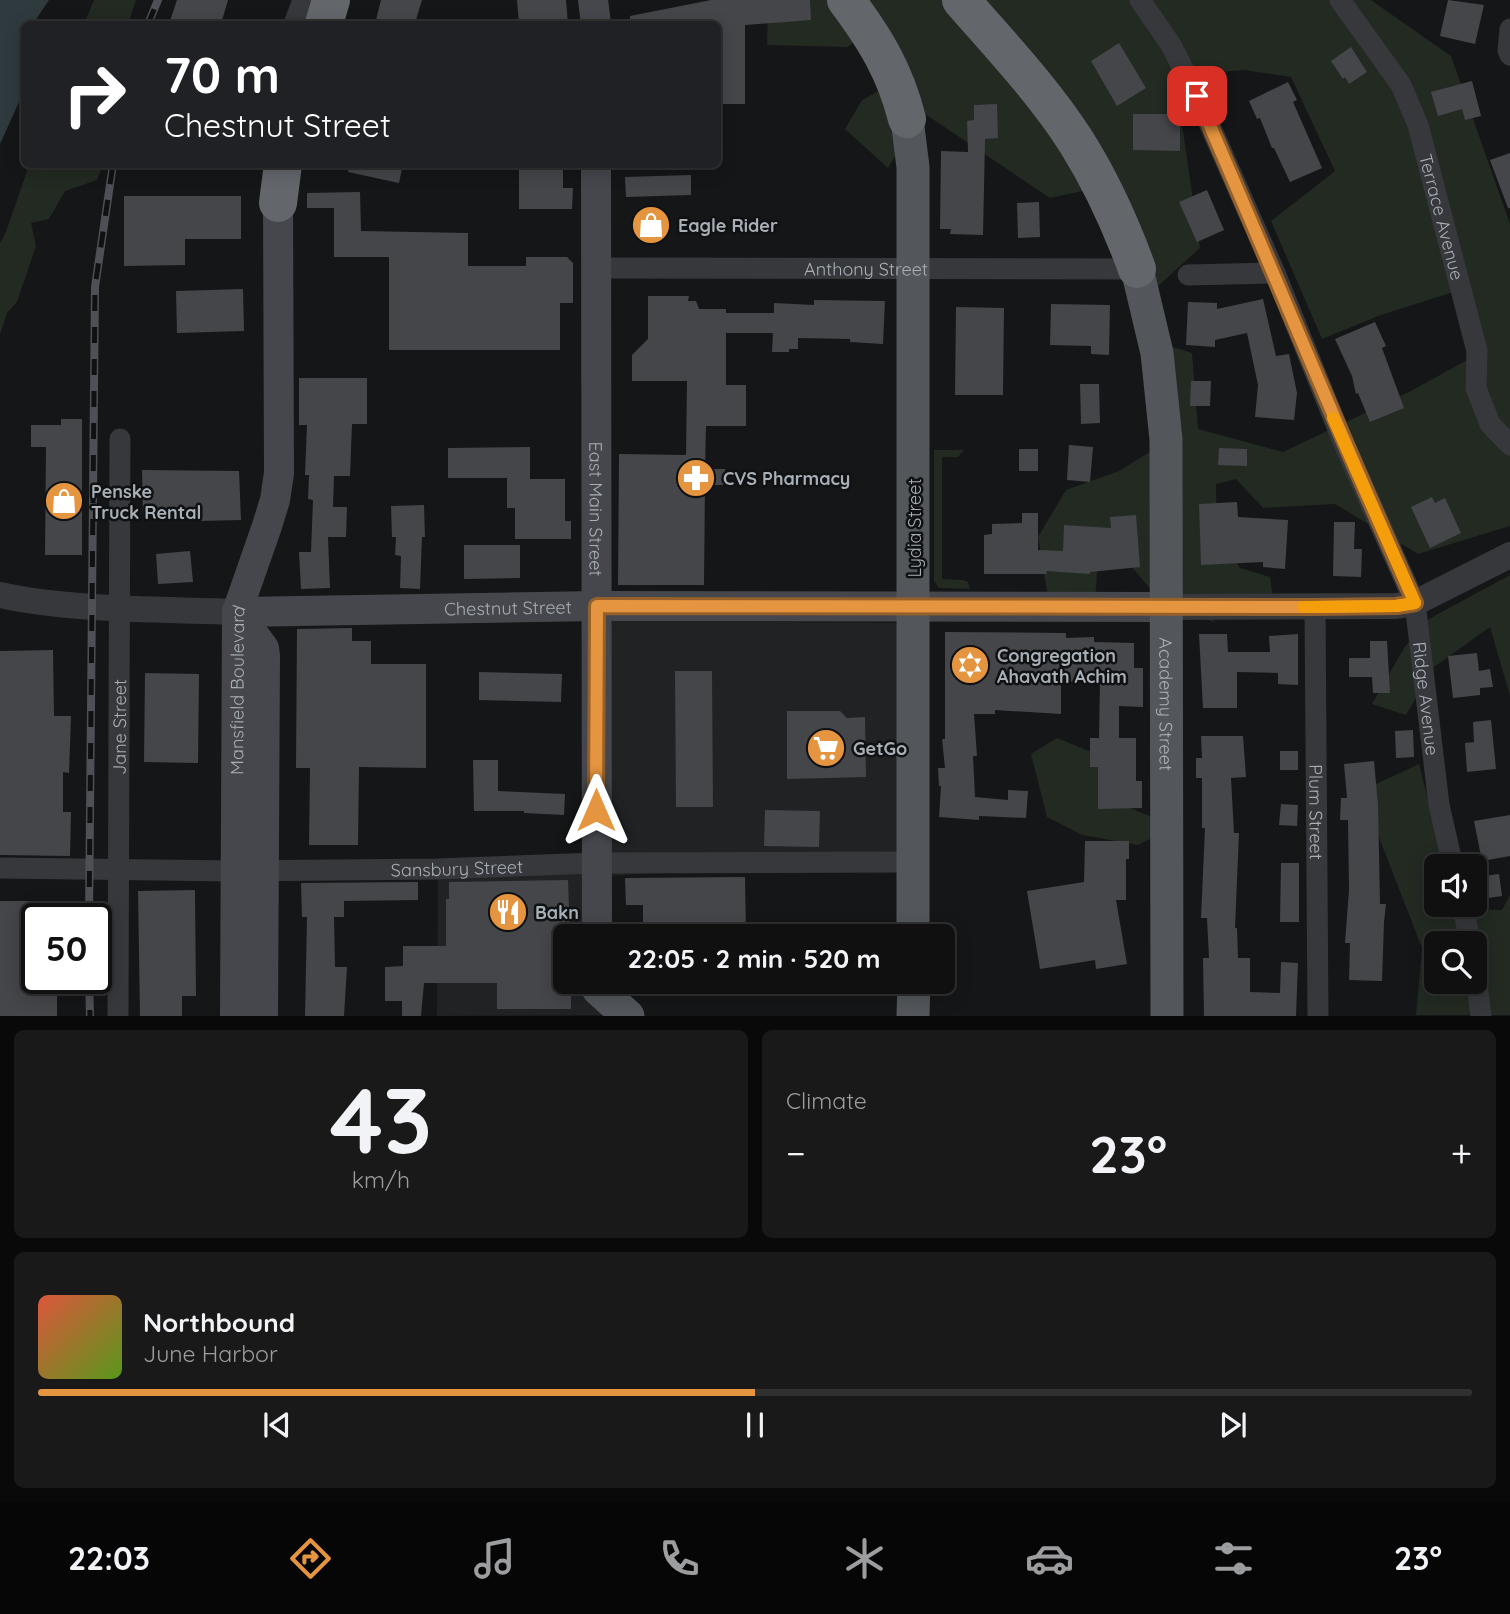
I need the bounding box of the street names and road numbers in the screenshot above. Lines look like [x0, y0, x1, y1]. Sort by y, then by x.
street label: Terrace Avenue [1414, 151, 1469, 282]
street label: Anthony Street [804, 257, 928, 280]
street label: East Main Street [585, 442, 608, 576]
street label: Lydia Street [903, 478, 926, 578]
street label: Chestnut Street [444, 595, 572, 620]
street label: Mansfield Boulevard [225, 602, 250, 775]
street label: Academy Street [1155, 637, 1178, 771]
street label: Ridge Avenue [1408, 640, 1445, 757]
street label: Jane Street [107, 679, 131, 775]
street label: Plum Street [1305, 764, 1328, 860]
street label: Sansbury Street [391, 854, 524, 881]

